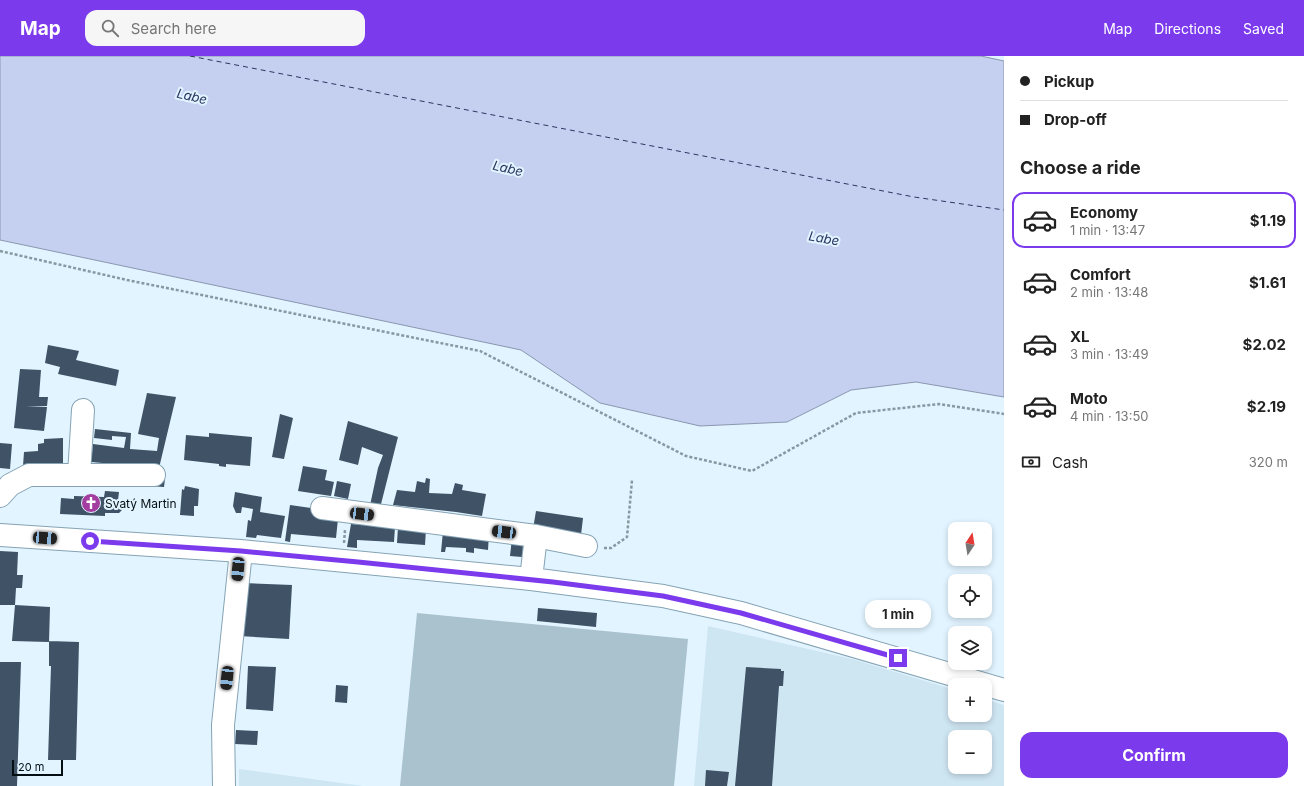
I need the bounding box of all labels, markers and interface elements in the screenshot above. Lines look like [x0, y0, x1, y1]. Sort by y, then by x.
search box [85, 10, 365, 46]
text: Map [20, 17, 61, 40]
icon: search [99, 17, 121, 39]
text: Search here [131, 19, 216, 38]
text: Map [1103, 20, 1132, 37]
text: Directions [1154, 20, 1221, 37]
text: Saved [1243, 20, 1284, 37]
text: Pickup [1044, 72, 1094, 91]
water label: Labe [175, 85, 209, 107]
text: Drop-off [1044, 110, 1107, 129]
water label: Labe [491, 157, 525, 179]
text: Choose a ride [1020, 157, 1141, 178]
icon: car [1022, 202, 1058, 238]
text: Economy [1070, 203, 1138, 222]
text: $1.19 [1250, 211, 1286, 230]
text: 1 min · 13:47 [1070, 222, 1145, 238]
water label: Labe [807, 227, 841, 249]
icon: car [1022, 264, 1058, 300]
text: Comfort [1070, 265, 1131, 284]
text: $1.61 [1249, 273, 1286, 292]
text: 2 min · 13:48 [1070, 284, 1148, 300]
icon: car [1022, 326, 1058, 362]
text: XL [1070, 327, 1090, 346]
text: $2.02 [1243, 335, 1286, 354]
text: 3 min · 13:49 [1070, 346, 1148, 362]
icon: car [1022, 388, 1058, 424]
text: Moto [1070, 389, 1108, 408]
text: $2.19 [1247, 397, 1286, 416]
text: 4 min · 13:50 [1070, 408, 1149, 424]
icon: cash [1020, 451, 1042, 473]
text: Cash [1052, 453, 1088, 472]
text: 320 m [1249, 454, 1288, 470]
church icon: Svatý Martin [80, 492, 102, 514]
place label: Svatý Martin [105, 496, 177, 511]
car [349, 507, 375, 521]
north arrow [948, 522, 992, 566]
map controls [948, 522, 992, 774]
car [491, 525, 517, 539]
car [33, 531, 57, 545]
route start [81, 532, 99, 550]
car [231, 557, 245, 581]
button: locate [948, 574, 992, 618]
callout: 1 min [865, 600, 931, 628]
text: 1 min [882, 606, 914, 622]
button: layers [948, 626, 992, 670]
route end [889, 649, 907, 667]
car [220, 665, 234, 691]
button: + [948, 678, 992, 722]
button: − [948, 730, 992, 774]
button: Confirm [1020, 732, 1288, 778]
scale bar [12, 758, 63, 777]
text: 20 m [18, 760, 44, 774]

